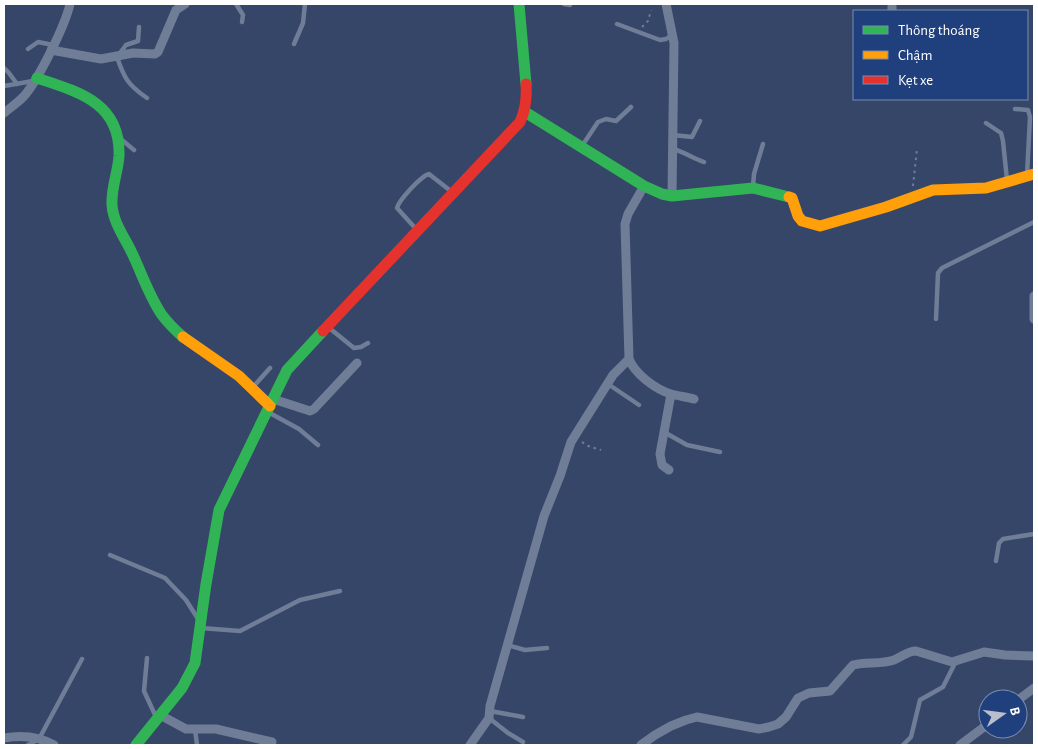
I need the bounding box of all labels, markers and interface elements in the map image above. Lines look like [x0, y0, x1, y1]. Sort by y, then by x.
legend [853, 10, 1028, 100]
text: Thông thoáng [898, 23, 980, 38]
text: Chậm [898, 48, 932, 63]
text: Kẹt xe [898, 73, 933, 88]
north arrow [978, 689, 1028, 739]
text: B [1007, 705, 1022, 717]

